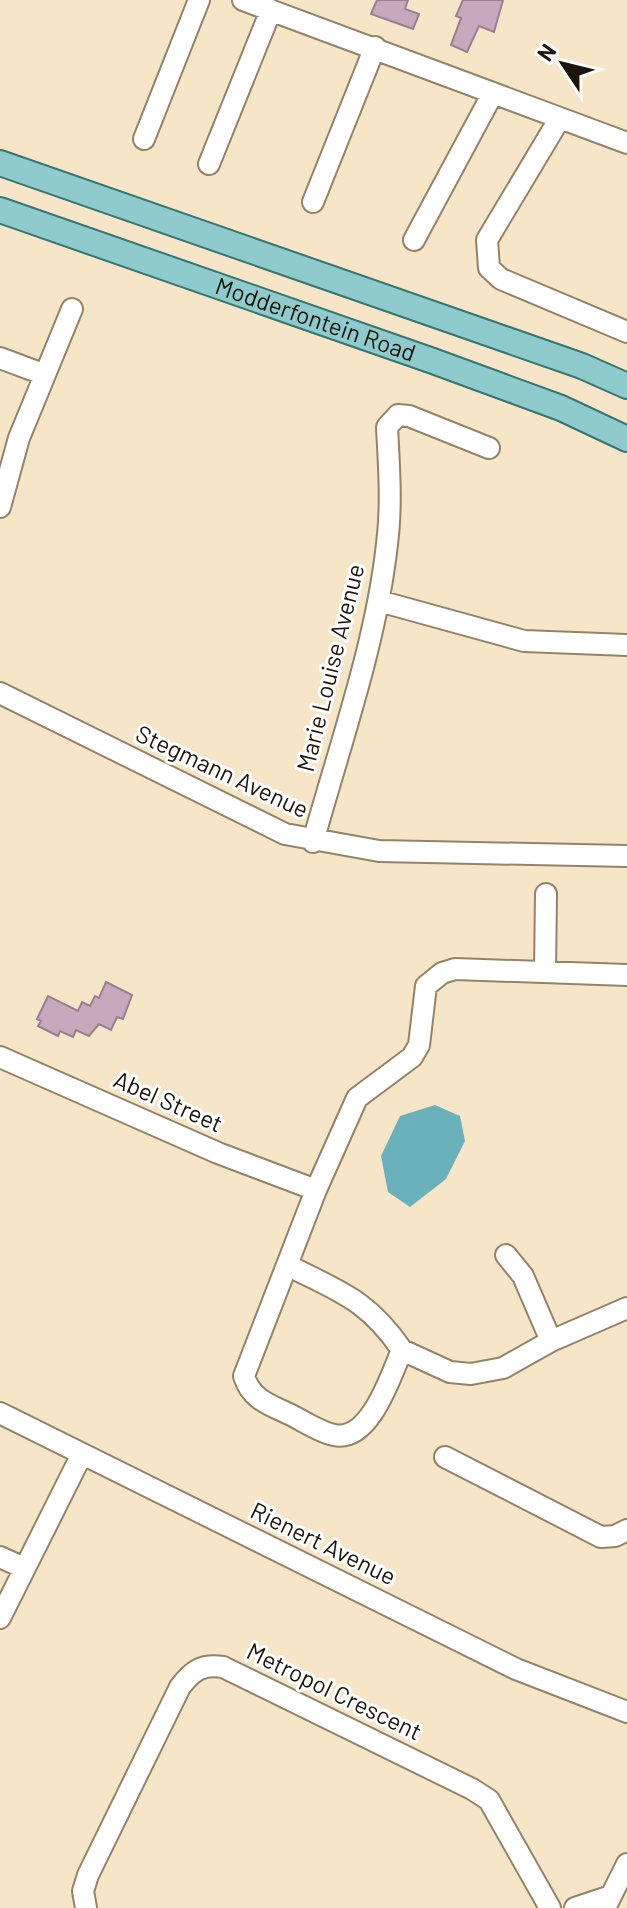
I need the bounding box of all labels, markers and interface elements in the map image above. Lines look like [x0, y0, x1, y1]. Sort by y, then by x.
north arrow [523, 24, 603, 104]
text: N [531, 39, 561, 65]
street label: Modderfontein Road [212, 270, 420, 367]
street label: Marie Louise Avenue [290, 561, 369, 774]
street label: Stegmann Avenue [132, 718, 314, 823]
street label: Abel Street [110, 1064, 228, 1137]
street label: Rienert Avenue [246, 1495, 401, 1590]
street label: Metropol Crescent [243, 1636, 427, 1746]

